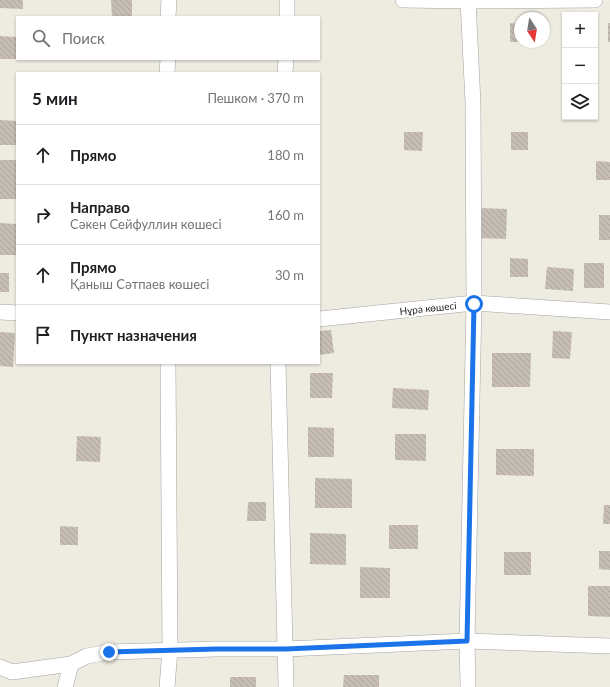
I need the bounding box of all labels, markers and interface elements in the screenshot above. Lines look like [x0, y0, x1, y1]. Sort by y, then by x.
north arrow [514, 12, 550, 48]
map controls [562, 12, 598, 120]
button: + [562, 12, 598, 48]
search box [16, 16, 320, 60]
icon: search [30, 27, 52, 49]
text: Поиск [62, 29, 105, 47]
button: − [562, 48, 598, 84]
button: layers [562, 84, 598, 120]
text: 5 мин [32, 88, 78, 109]
text: Пешком · 370 m [207, 90, 304, 106]
icon: ahead [32, 144, 54, 166]
text: Прямо [70, 146, 116, 164]
text: 180 m [267, 147, 304, 163]
text: Направо [70, 198, 130, 216]
icon: right [32, 204, 54, 226]
text: 160 m [267, 207, 304, 223]
text: Сәкен Сейфуллин көшесі [70, 216, 222, 232]
text: Прямо [70, 258, 116, 276]
icon: ahead [32, 264, 54, 286]
text: 30 m [275, 267, 304, 283]
text: Қаныш Сәтпаев көшесі [70, 276, 209, 292]
route start [465, 295, 483, 313]
street label: Нұра көшесі [399, 299, 457, 317]
icon: arrive [32, 324, 54, 346]
text: Пункт назначения [70, 326, 197, 344]
route end [100, 643, 118, 661]

